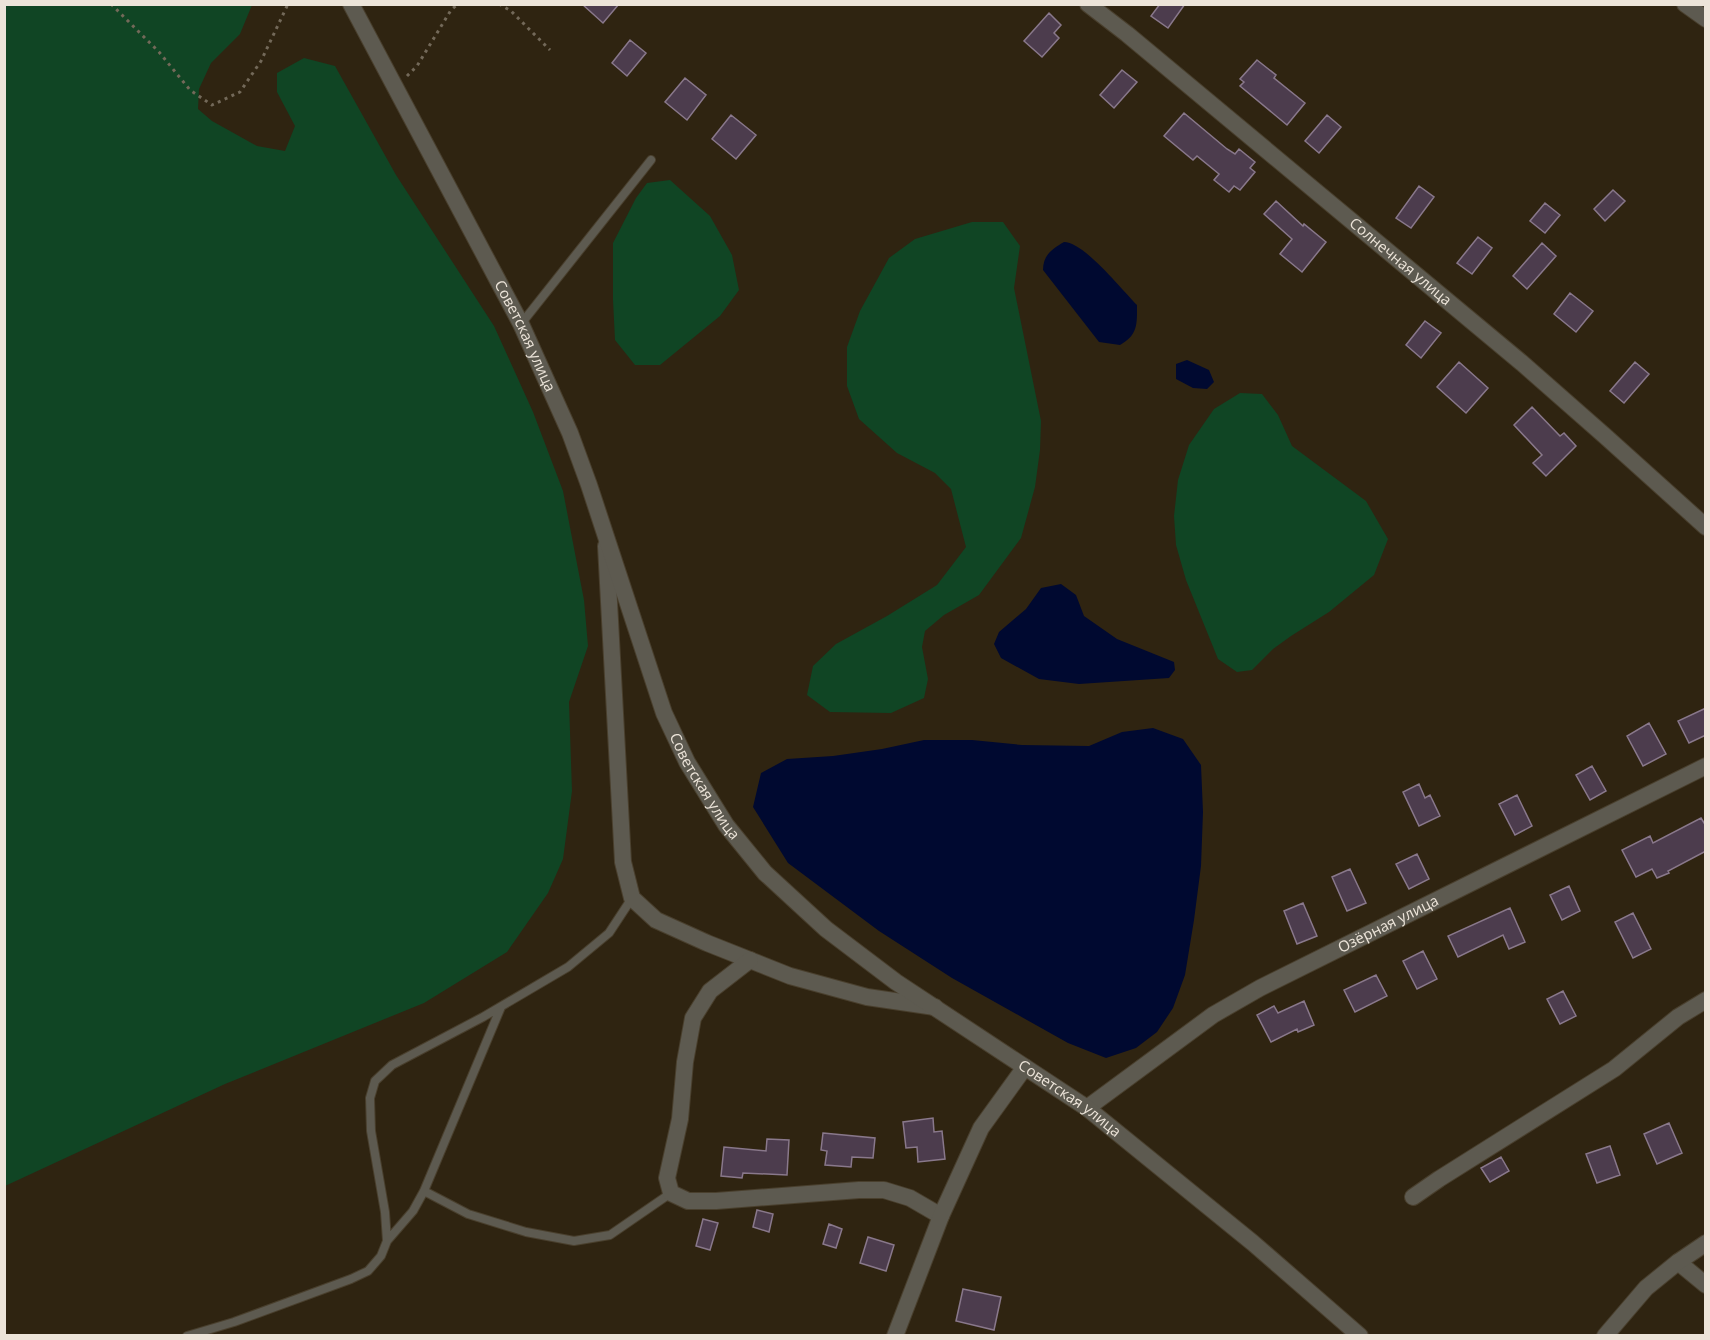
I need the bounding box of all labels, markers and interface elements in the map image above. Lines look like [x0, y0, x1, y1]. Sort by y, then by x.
street label: Солнечная улица [1346, 212, 1456, 309]
street label: Советская улица [490, 276, 561, 395]
street label: Советская улица [666, 729, 745, 843]
street label: Озёрная улица [1334, 890, 1441, 957]
street label: Советская улица [1015, 1054, 1126, 1141]

